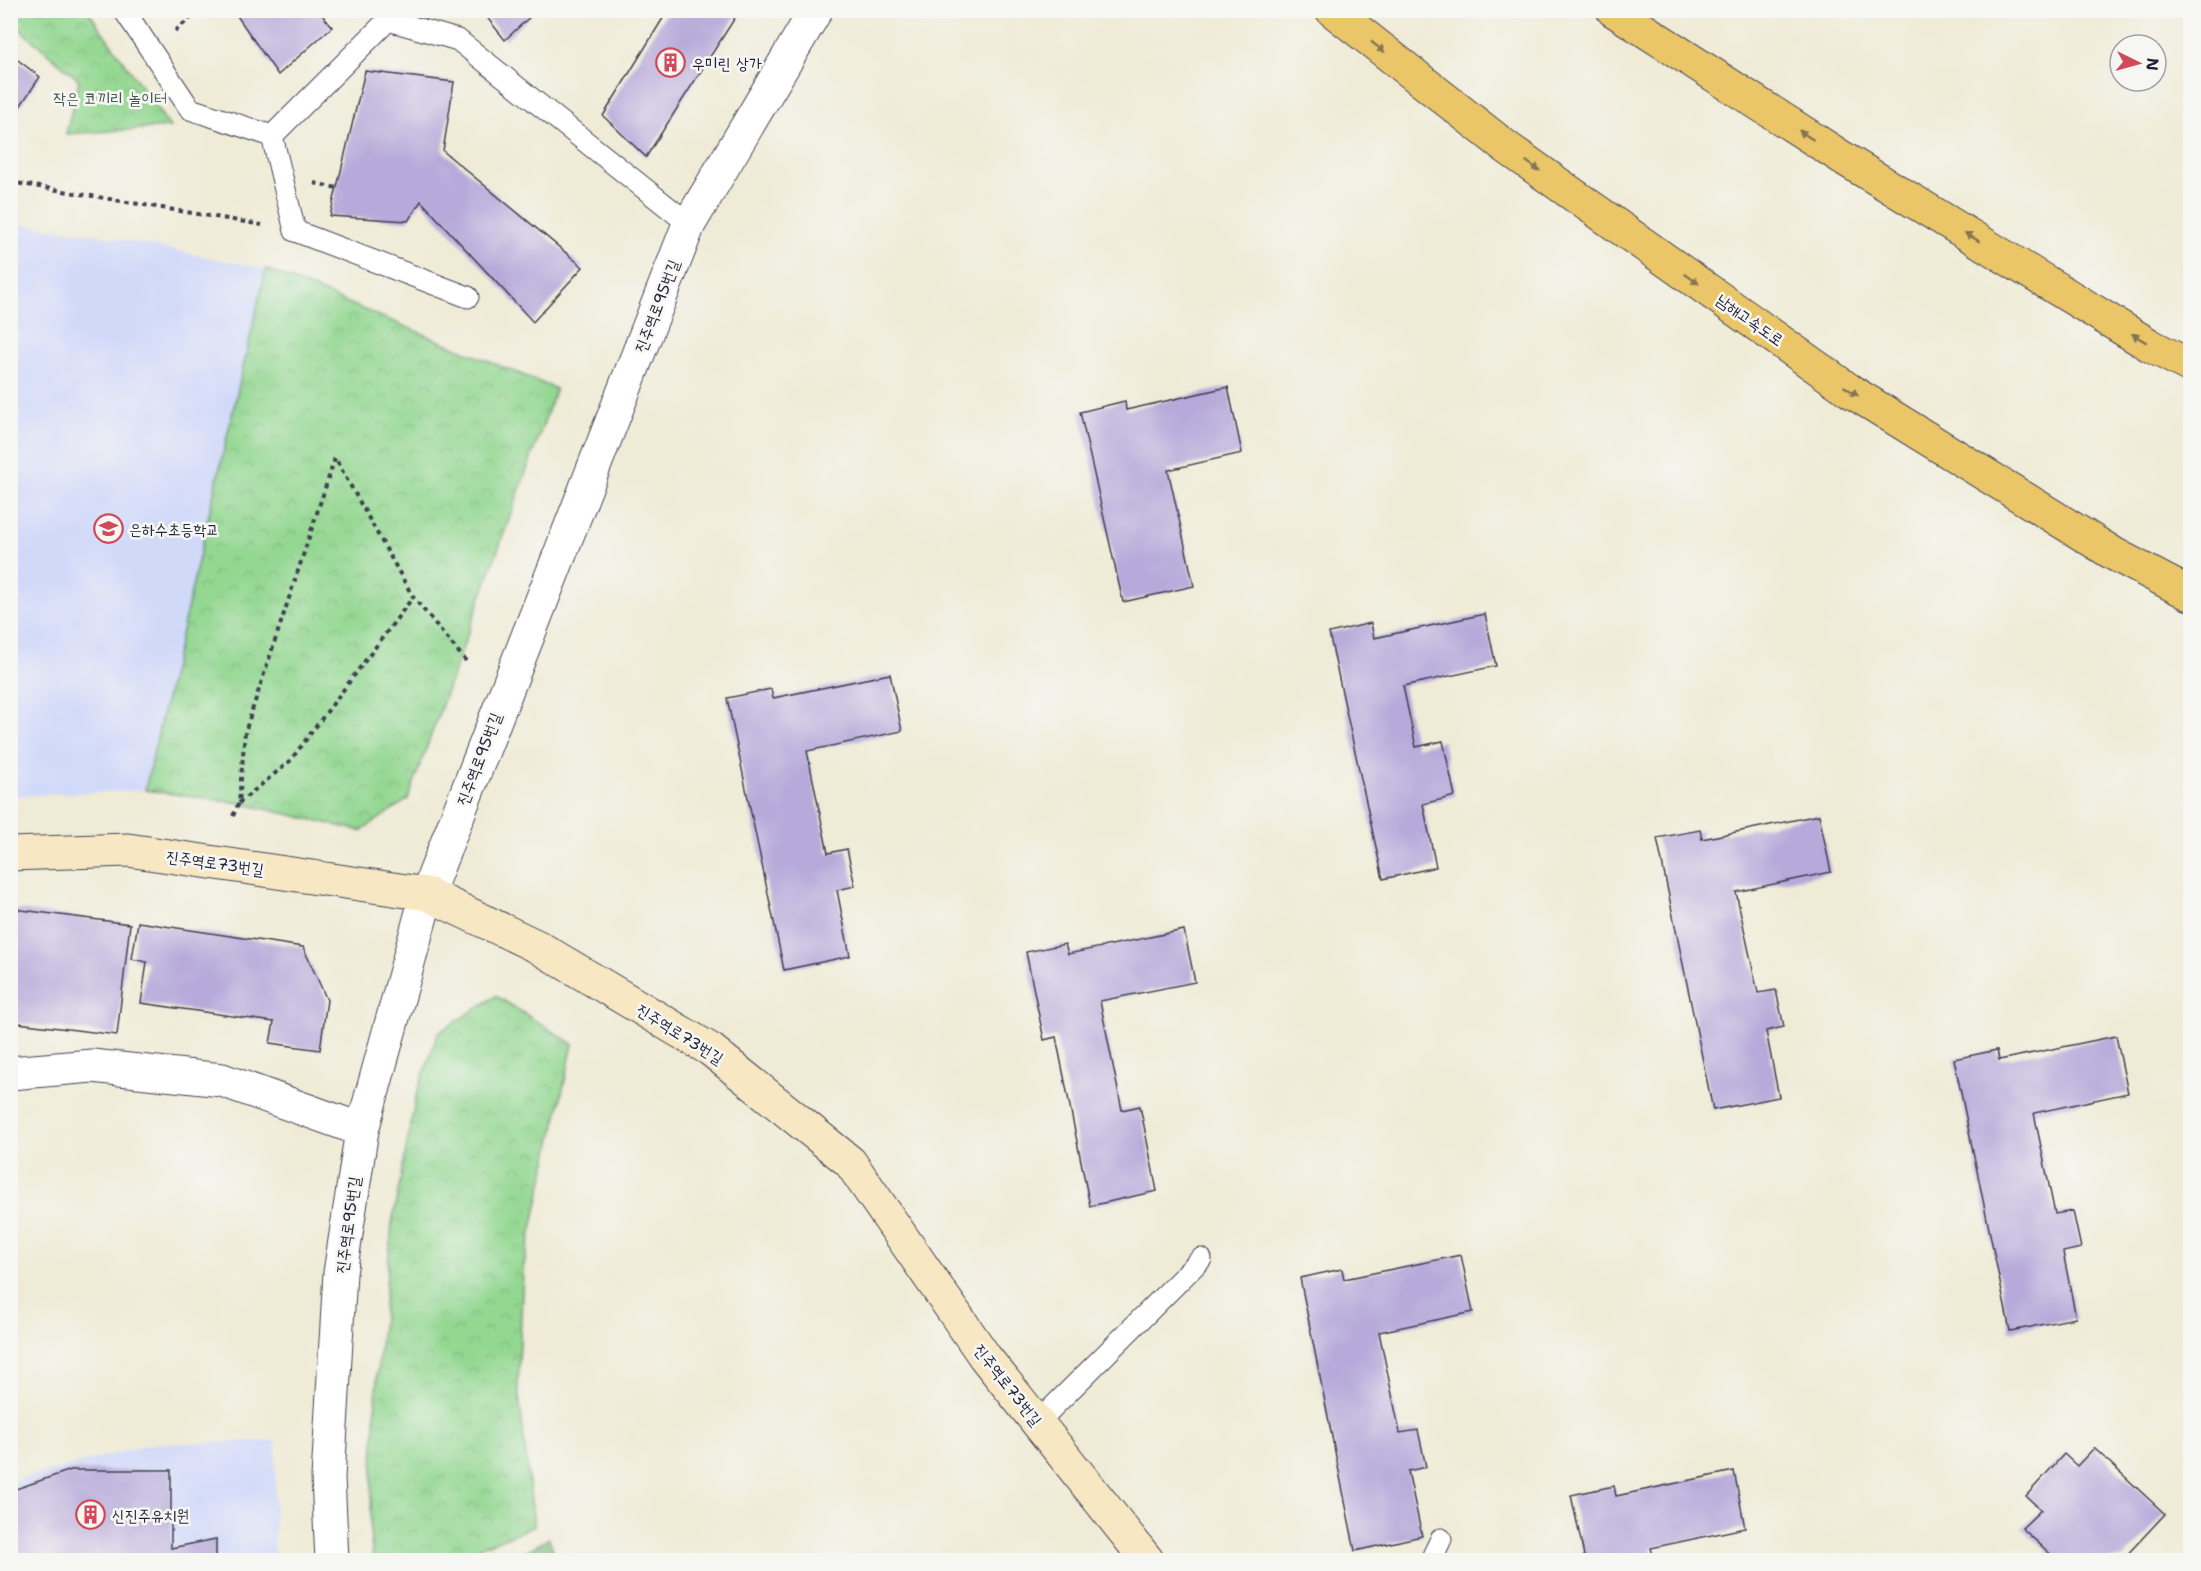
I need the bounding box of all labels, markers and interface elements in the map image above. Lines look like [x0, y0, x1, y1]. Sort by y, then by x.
north arrow [2108, 33, 2168, 93]
one-way arrow [1371, 40, 1386, 52]
building icon: 우미린 상가 [655, 47, 687, 79]
place label: 우미린 상가 [692, 53, 762, 74]
text: N [2141, 57, 2163, 71]
park label: 작은 코끼리 놀이터 [53, 88, 167, 109]
one-way arrow [1798, 129, 1814, 140]
one-way arrow [1524, 160, 1540, 172]
one-way arrow [1964, 231, 1980, 242]
street label: 진주역로95번길 [630, 256, 684, 356]
one-way arrow [1683, 273, 1699, 285]
street label: 남해고속도로 [1712, 289, 1788, 351]
one-way arrow [2131, 333, 2147, 344]
one-way arrow [1843, 386, 1859, 397]
school or university icon: 은하수초등학교 [92, 513, 124, 545]
place label: 은하수초등학교 [129, 519, 219, 540]
street label: 진주역로95번길 [452, 709, 506, 809]
street label: 진주역로73번길 [165, 846, 265, 880]
street label: 진주역로73번길 [633, 999, 727, 1069]
street label: 진주역로95번길 [331, 1175, 365, 1275]
street label: 진주역로73번길 [969, 1340, 1047, 1430]
building icon: 신진주유치원 [75, 1499, 107, 1531]
place label: 신진주유치원 [112, 1505, 189, 1526]

